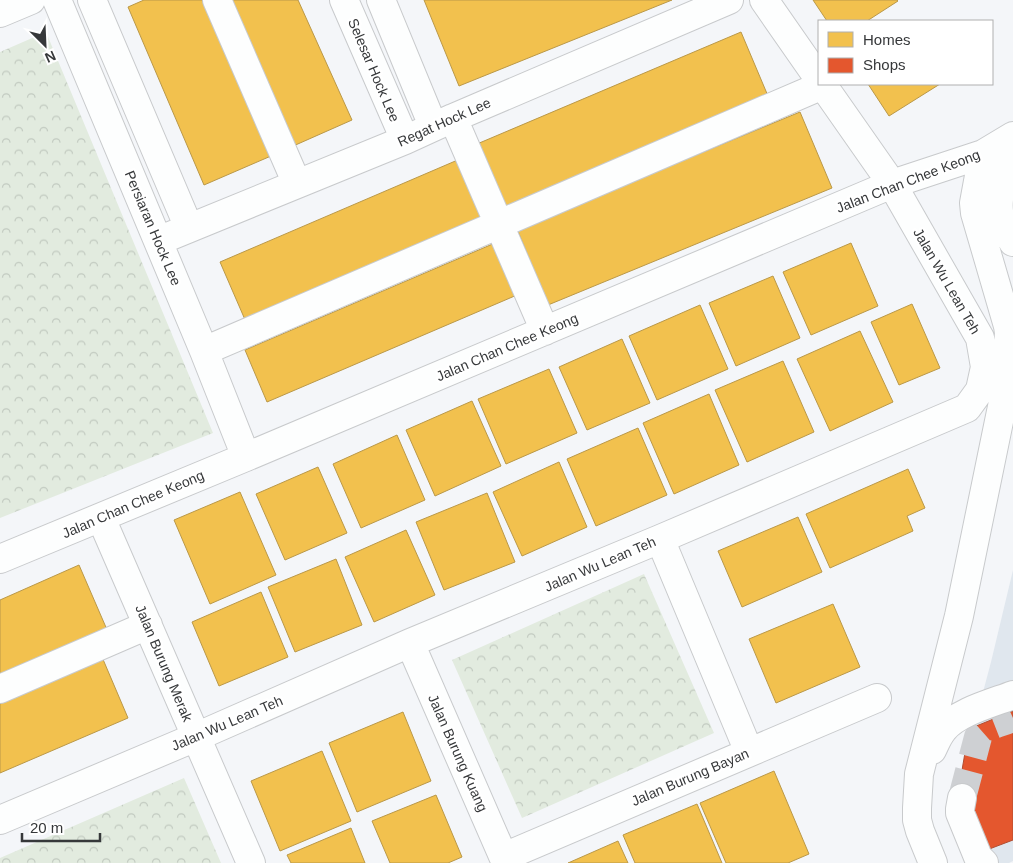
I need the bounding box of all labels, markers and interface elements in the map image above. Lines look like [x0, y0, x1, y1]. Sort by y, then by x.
street label: Selesar Hock Lee [345, 16, 403, 124]
north arrow [20, 20, 70, 70]
legend [818, 20, 993, 85]
text: Homes [863, 31, 911, 48]
text: N [42, 48, 58, 66]
text: Shops [863, 56, 906, 73]
street label: Regat Hock Lee [395, 94, 493, 150]
street label: Jalan Chan Chee Keong [834, 146, 982, 216]
street label: Persiaran Hock Lee [122, 168, 184, 288]
street label: Jalan Wu Lean Teh [910, 225, 984, 337]
street label: Jalan Chan Chee Keong [434, 310, 580, 384]
street label: Jalan Chan Chee Keong [60, 467, 206, 541]
street label: Jalan Wu Lean Teh [542, 533, 658, 595]
street label: Jalan Burung Merak [132, 602, 196, 725]
street label: Jalan Wu Lean Teh [169, 692, 285, 754]
street label: Jalan Burung Kuang [425, 692, 491, 814]
street label: Jalan Burung Bayan [629, 745, 751, 809]
scale bar [22, 810, 100, 842]
text: 20 m [30, 819, 63, 836]

